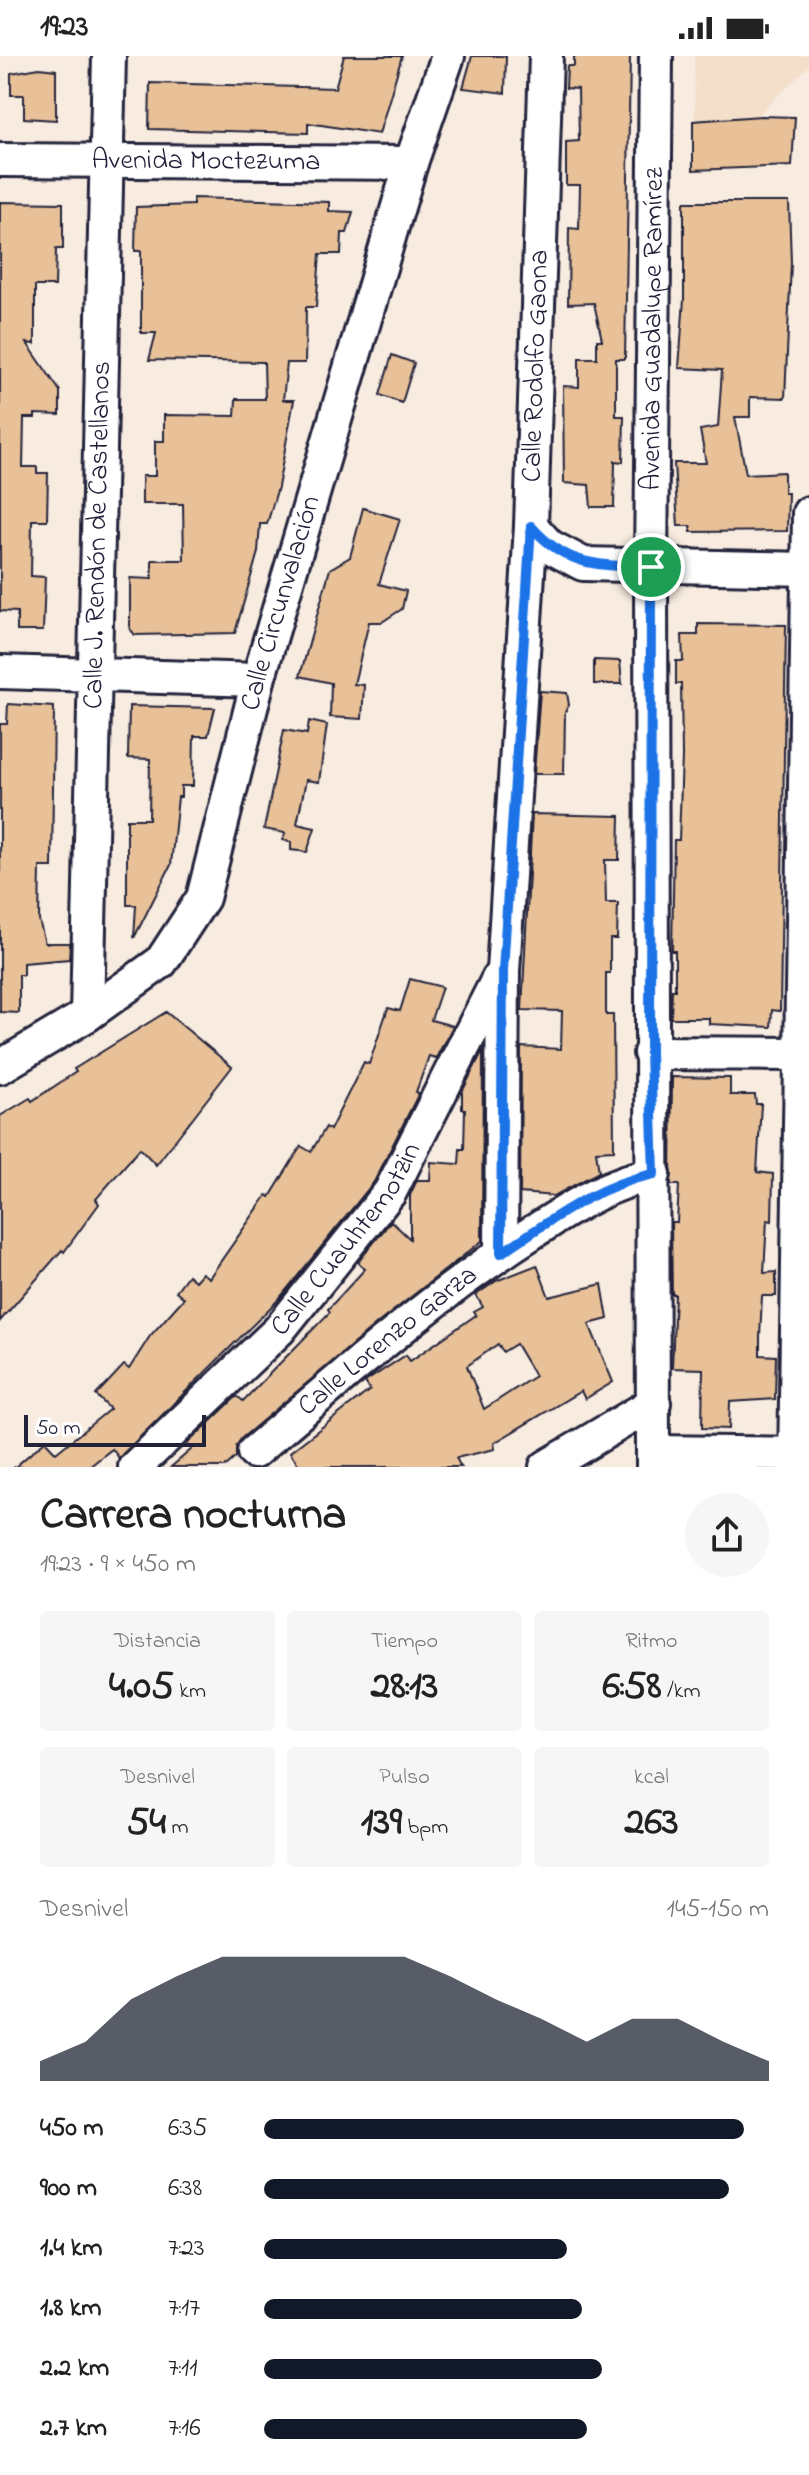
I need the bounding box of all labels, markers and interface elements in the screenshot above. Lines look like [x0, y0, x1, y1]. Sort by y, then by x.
text: 19:23 [40, 6, 88, 50]
street label: Avenida Moctezuma [91, 140, 320, 183]
street label: Avenida Guadalupe Ramírez [631, 167, 675, 491]
street label: Calle Rodolfo Gaona [512, 249, 560, 483]
street label: Calle J. Rendón de Castellanos [74, 361, 122, 710]
street label: Calle Circunvalación [231, 491, 332, 715]
pin [617, 533, 685, 601]
icon: arrive [629, 545, 673, 589]
street label: Calle Cuauhtemotzin [261, 1136, 432, 1346]
street label: Calle Lorenzo Garza [289, 1256, 486, 1426]
scale bar [24, 1411, 206, 1447]
text: 50 m [36, 1413, 81, 1445]
text: Carrera nocturna [40, 1484, 346, 1548]
button: share [685, 1493, 769, 1577]
text: 19:23 · 9 × 450 m [40, 1546, 196, 1584]
text: Distancia [114, 1626, 201, 1658]
text: Tiempo [371, 1626, 438, 1658]
text: Ritmo [625, 1626, 678, 1658]
text: 4.05 [109, 1658, 174, 1717]
text: 28:13 [371, 1658, 438, 1717]
text: 6:58 [603, 1658, 661, 1717]
text: km [174, 1676, 206, 1708]
text: /km [661, 1676, 700, 1708]
text: Desnivel [120, 1762, 195, 1794]
text: Pulso [379, 1762, 430, 1794]
text: kcal [634, 1762, 669, 1794]
text: 54 [127, 1794, 166, 1853]
text: 139 [361, 1794, 402, 1853]
text: 263 [625, 1794, 679, 1853]
text: m [166, 1812, 188, 1844]
text: bpm [402, 1812, 448, 1844]
text: Desnivel [40, 1891, 128, 1929]
text: 145–150 m [667, 1891, 769, 1929]
text: 450 m [40, 2110, 104, 2148]
text: 6:35 [168, 2110, 207, 2148]
text: 900 m [40, 2170, 97, 2208]
text: 6:38 [168, 2170, 202, 2208]
text: 1.4 km [40, 2230, 102, 2268]
text: 7:23 [168, 2230, 205, 2268]
text: 1.8 km [40, 2290, 101, 2328]
text: 7:17 [168, 2290, 200, 2328]
text: 2.2 km [40, 2350, 109, 2388]
text: 7:11 [168, 2350, 197, 2388]
text: 2.7 km [40, 2410, 107, 2448]
text: 7:16 [168, 2410, 201, 2448]

